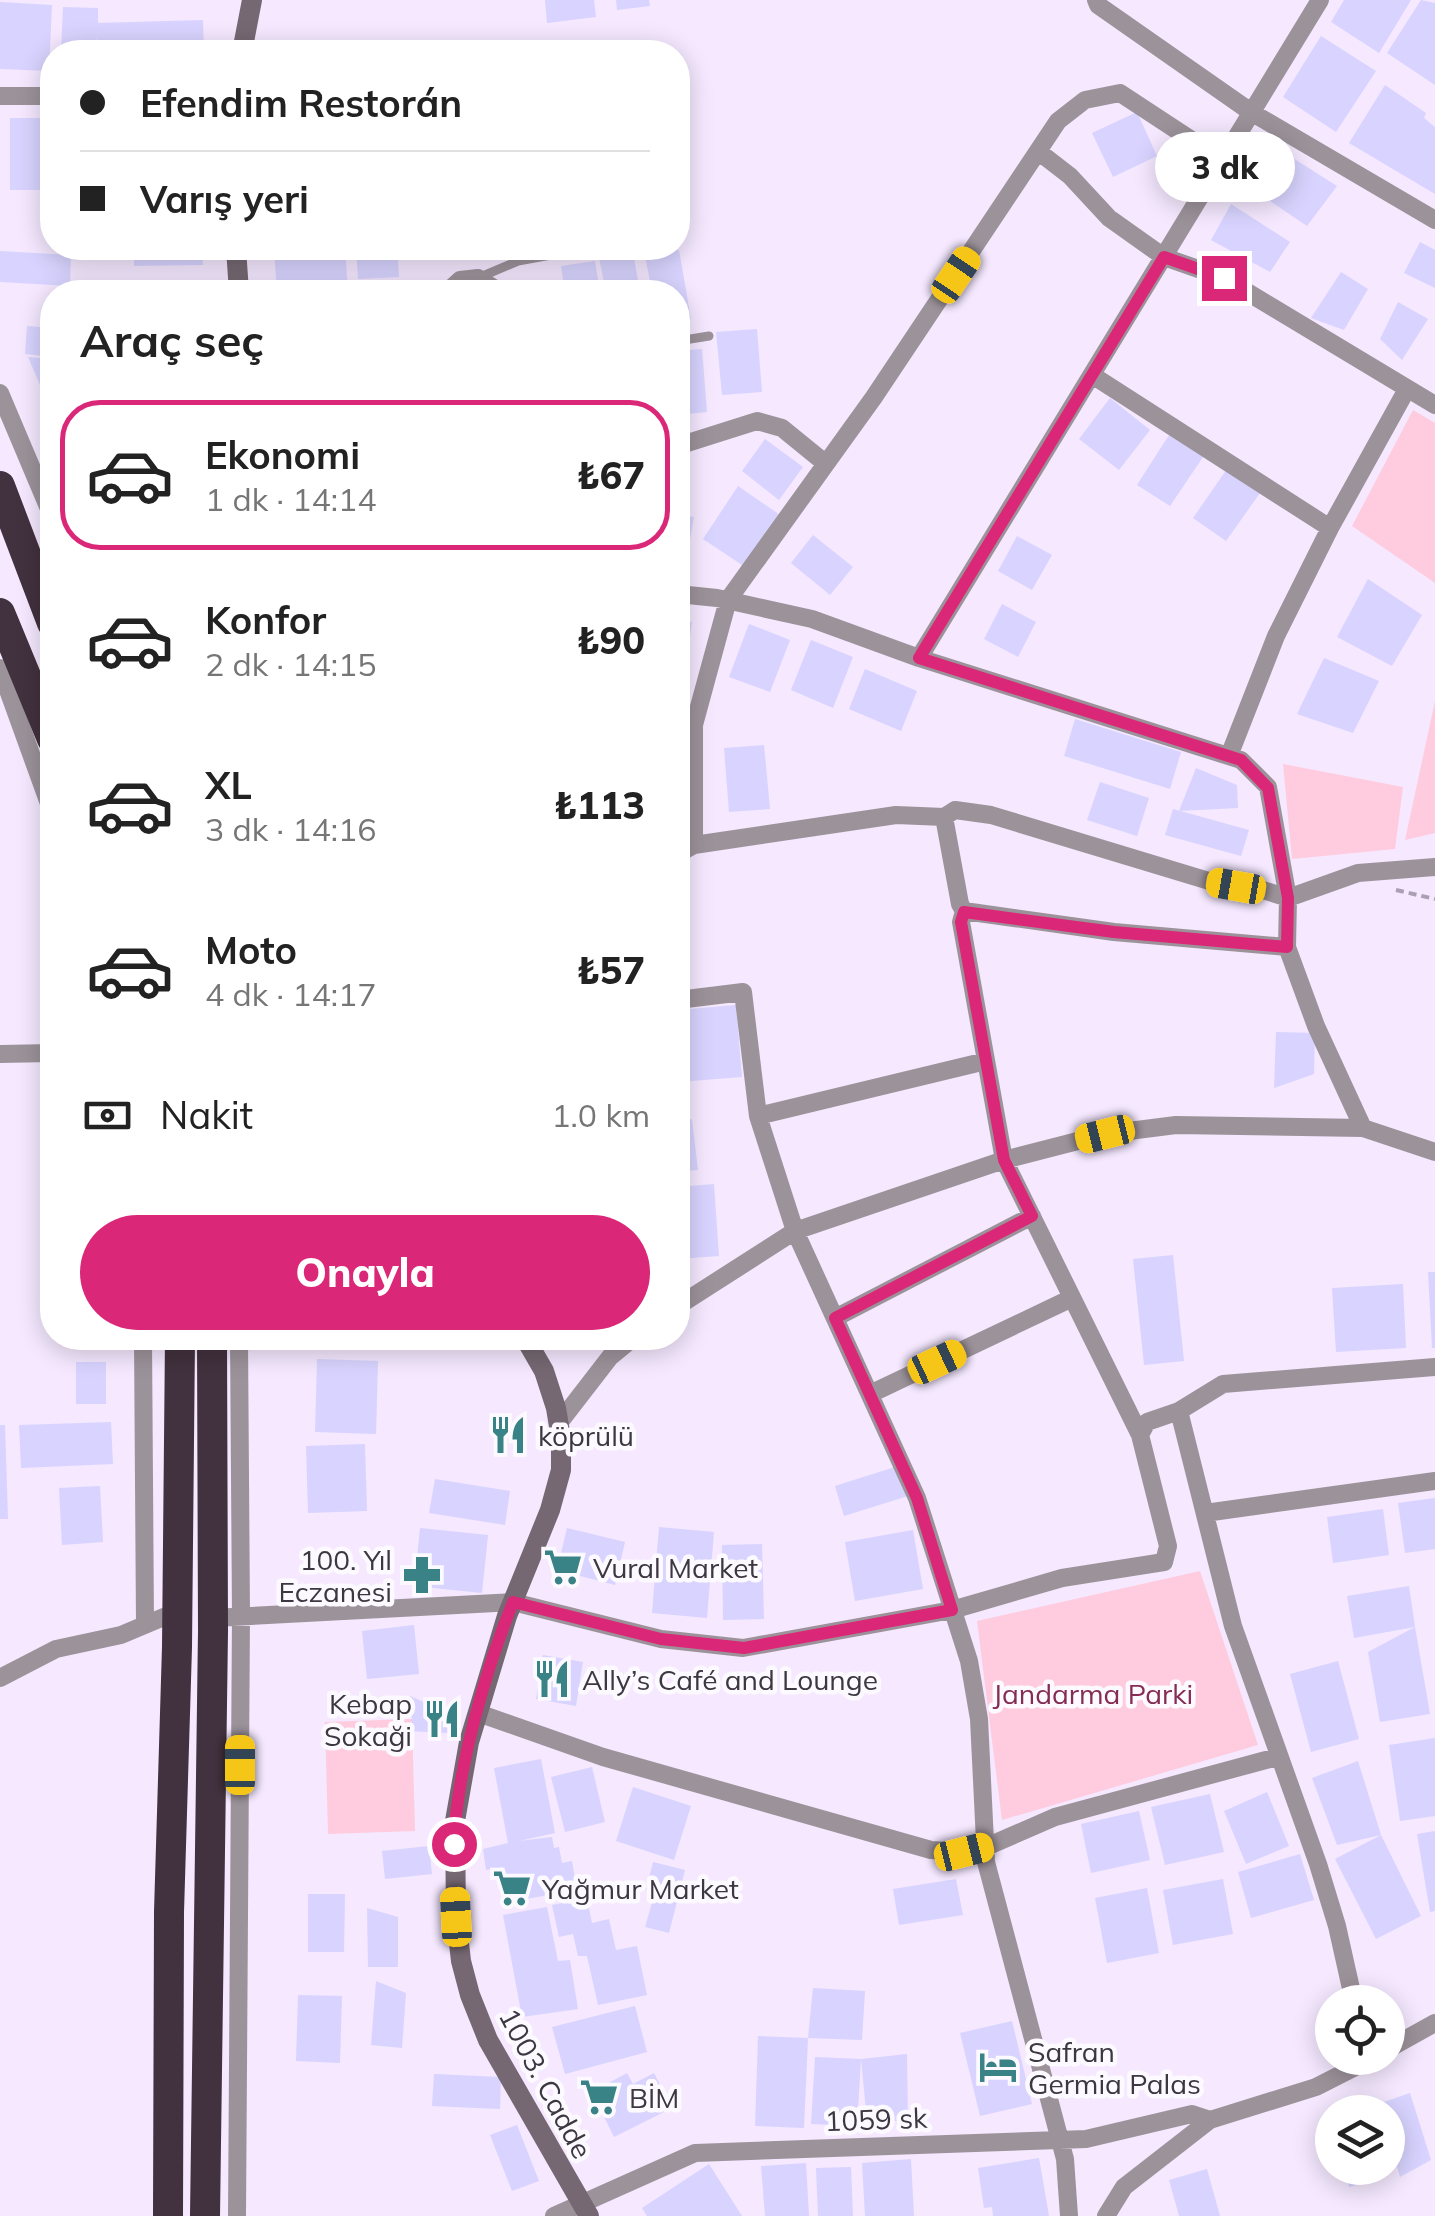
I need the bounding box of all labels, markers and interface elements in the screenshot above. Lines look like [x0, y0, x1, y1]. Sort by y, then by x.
text: Efendim Restorán [140, 79, 462, 127]
callout: 3 dk [1154, 133, 1294, 203]
text: 3 dk [1192, 147, 1258, 187]
text: Varış yeri [140, 175, 309, 223]
car [927, 242, 985, 308]
route end [1202, 256, 1247, 301]
text: Araç seç [80, 312, 264, 368]
icon: car [85, 430, 175, 520]
text: Ekonomi [205, 431, 360, 479]
text: ₺67 [577, 451, 645, 499]
text: 1 dk · 14:14 [205, 479, 376, 519]
icon: car [85, 595, 175, 685]
text: Konfor [205, 596, 326, 644]
text: ₺90 [577, 616, 645, 664]
text: 2 dk · 14:15 [205, 644, 376, 684]
icon: car [85, 760, 175, 850]
text: XL [205, 761, 252, 809]
text: ₺113 [554, 781, 645, 829]
text: 3 dk · 14:16 [205, 809, 376, 849]
car [1204, 866, 1268, 906]
icon: car [85, 925, 175, 1015]
text: Moto [205, 926, 297, 974]
text: ₺57 [577, 946, 645, 994]
text: 4 dk · 14:17 [205, 974, 376, 1014]
icon: cash [80, 1088, 135, 1143]
text: Nakit [160, 1091, 253, 1139]
text: 1.0 km [551, 1095, 650, 1135]
car [1072, 1112, 1138, 1156]
button: Onayla [80, 1215, 650, 1330]
car [903, 1336, 971, 1388]
restaurant icon: köprülü [487, 1414, 529, 1456]
place label: köprülü [538, 1418, 634, 1453]
place label: 100. Yıl Eczanesi [278, 1542, 392, 1609]
supermarket icon: Vural Market [542, 1546, 584, 1588]
place label: Vural Market [593, 1550, 758, 1585]
pharmacy icon: 100. Yıl Eczanesi [401, 1554, 443, 1596]
restaurant icon: Ally’s Café and Lounge [531, 1658, 573, 1700]
place label: Ally’s Café and Lounge [582, 1662, 878, 1697]
park label: Jandarma Parki [993, 1676, 1193, 1711]
place label: Kebap Sokaği [324, 1686, 412, 1753]
restaurant icon: Kebap Sokaği [421, 1698, 463, 1740]
car [225, 1735, 255, 1795]
route start [432, 1822, 477, 1867]
car [931, 1830, 997, 1874]
supermarket icon: Yağmur Market [491, 1867, 533, 1909]
place label: Yağmur Market [541, 1871, 739, 1906]
car [439, 1886, 473, 1948]
map controls [1315, 1985, 1405, 2185]
button: locate [1315, 1985, 1405, 2075]
street label: 1003. Cadde [492, 2002, 600, 2164]
place label: Safran Germia Palas [1028, 2034, 1201, 2101]
hotel icon: Safran Germia Palas [977, 2046, 1019, 2088]
supermarket icon: BİM [578, 2076, 620, 2118]
place label: BİM [629, 2080, 679, 2115]
button: layers [1315, 2095, 1405, 2185]
street label: 1059 sk [824, 2100, 929, 2138]

